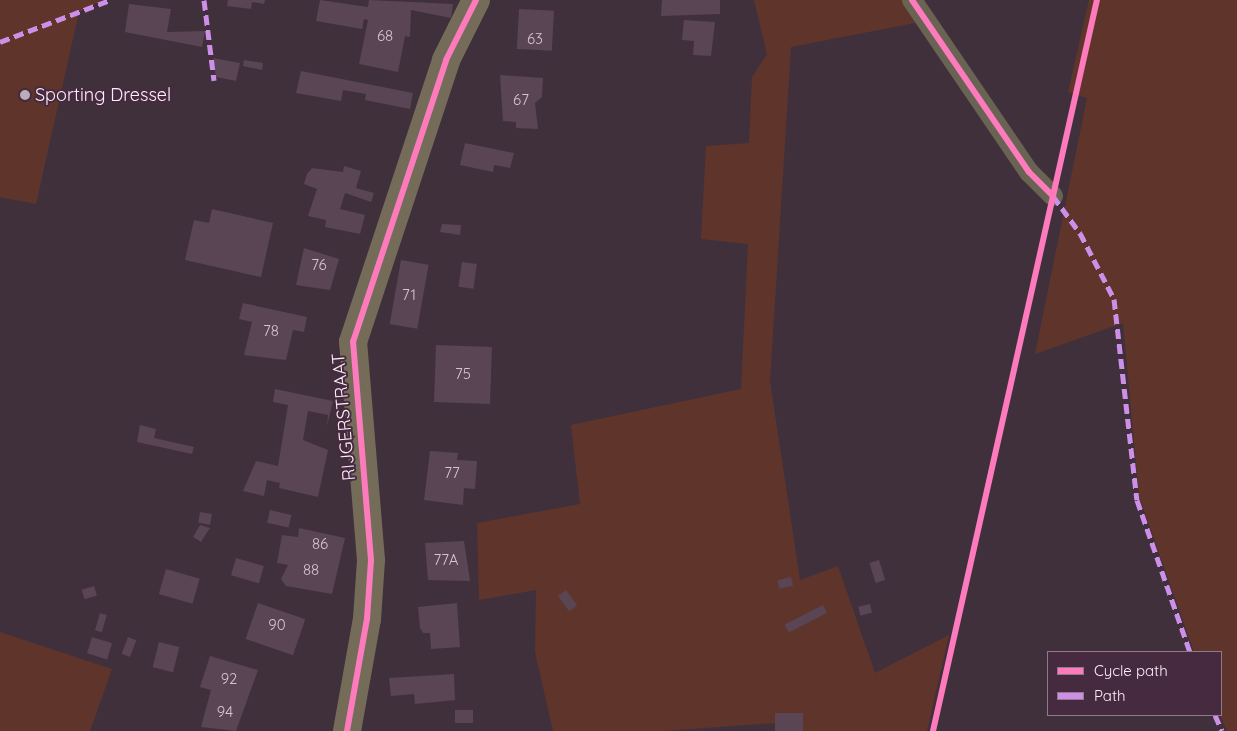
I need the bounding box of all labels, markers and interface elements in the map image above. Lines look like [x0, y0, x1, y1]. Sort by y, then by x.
house number: 68 [377, 27, 393, 45]
house number: 63 [527, 30, 543, 48]
place label: Sporting Dressel [35, 84, 171, 106]
marker: Sporting Dressel [19, 89, 31, 101]
house number: 67 [513, 91, 529, 109]
house number: 76 [311, 256, 327, 274]
house number: 71 [402, 286, 416, 304]
house number: 78 [263, 322, 279, 340]
street label: RIJGERSTRAAT [328, 352, 360, 482]
house number: 75 [455, 365, 471, 383]
house number: 77 [444, 464, 460, 482]
house number: 86 [312, 535, 328, 553]
house number: 77A [433, 551, 459, 569]
house number: 88 [303, 561, 319, 579]
house number: 90 [268, 616, 286, 634]
legend [1047, 651, 1222, 716]
text: Cycle path [1094, 661, 1168, 680]
house number: 92 [221, 670, 237, 688]
text: Path [1094, 686, 1126, 705]
house number: 94 [217, 703, 233, 721]

